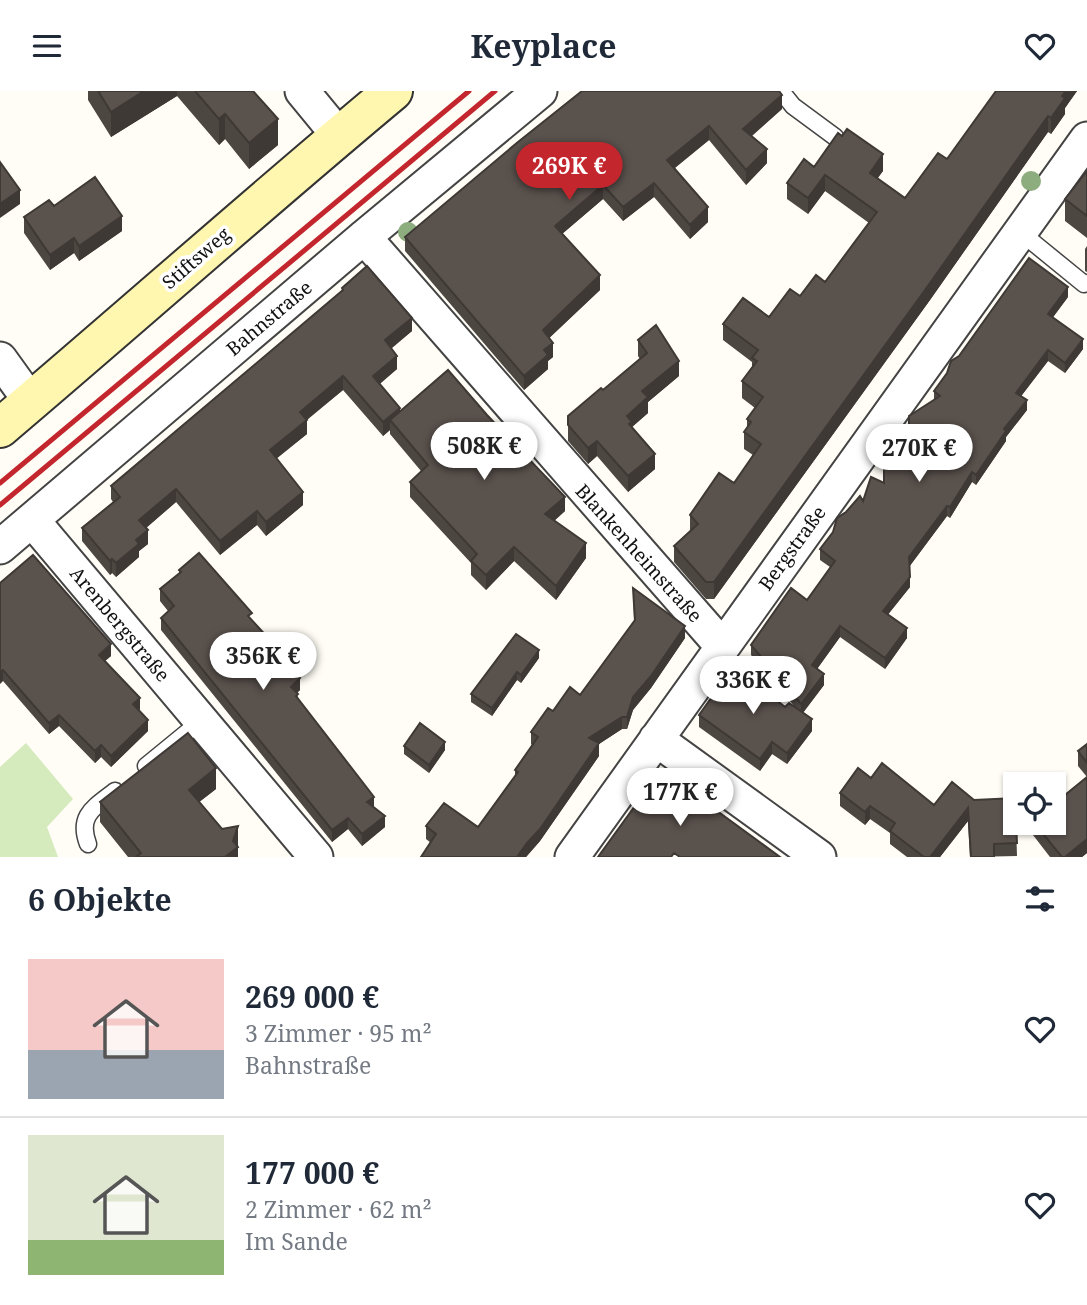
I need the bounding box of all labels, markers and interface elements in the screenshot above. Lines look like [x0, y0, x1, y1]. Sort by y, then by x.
text: Keyplace [471, 24, 616, 67]
icon: menu [28, 27, 66, 65]
icon: heart [1021, 27, 1059, 65]
pin: 269K € [512, 143, 626, 202]
text: 269K € [532, 149, 606, 181]
street label: Stiftsweg [156, 221, 236, 295]
street label: Bahnstraße [221, 274, 317, 362]
pin: 508K € [427, 423, 541, 482]
pin: 270K € [862, 425, 976, 484]
text: 508K € [447, 429, 521, 461]
text: 270K € [882, 431, 956, 463]
street label: Blankenheimstraße [570, 478, 708, 628]
street label: Bergstraße [752, 500, 832, 596]
street label: Arenbergstraße [64, 561, 176, 687]
pin: 356K € [206, 633, 320, 692]
text: 356K € [226, 639, 300, 671]
pin: 336K € [696, 657, 810, 716]
text: 336K € [716, 663, 790, 695]
pin: 177K € [623, 769, 737, 828]
map controls [1003, 772, 1066, 835]
button: locate [1003, 772, 1066, 835]
text: 177K € [643, 775, 717, 807]
text: 6 Objekte [28, 879, 172, 920]
icon: filters [1021, 880, 1059, 918]
text: 269 000 € [245, 976, 379, 1017]
icon: home [84, 987, 168, 1071]
icon: heart [1021, 1010, 1059, 1048]
text: 3 Zimmer · 95 m² [245, 1017, 432, 1049]
text: Bahnstraße [245, 1049, 371, 1081]
text: 177 000 € [245, 1152, 379, 1193]
icon: home [84, 1163, 168, 1247]
icon: heart [1021, 1186, 1059, 1224]
text: 2 Zimmer · 62 m² [245, 1193, 432, 1225]
text: Im Sande [245, 1225, 348, 1257]

